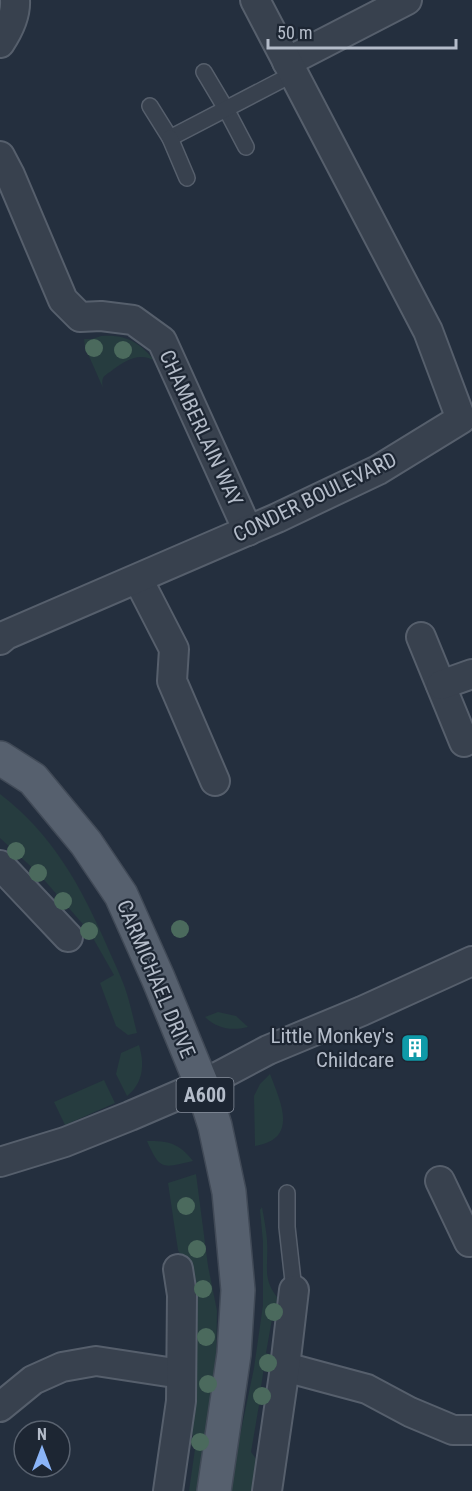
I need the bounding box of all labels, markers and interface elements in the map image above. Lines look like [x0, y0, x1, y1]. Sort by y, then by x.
scale bar [268, 12, 456, 50]
text: 50 m [277, 22, 312, 43]
street label: CHAMBERLAIN WAY [154, 346, 248, 510]
street label: CONDER BOULEVARD [230, 447, 400, 547]
street label: CARMICHAEL DRIVE [112, 896, 200, 1062]
place label: Little Monkey's Childcare [270, 1024, 394, 1072]
building icon: Little Monkey's Childcare [399, 1032, 431, 1064]
road number: A600 [176, 1078, 234, 1112]
north arrow [12, 1419, 72, 1479]
text: N [37, 1425, 47, 1444]

